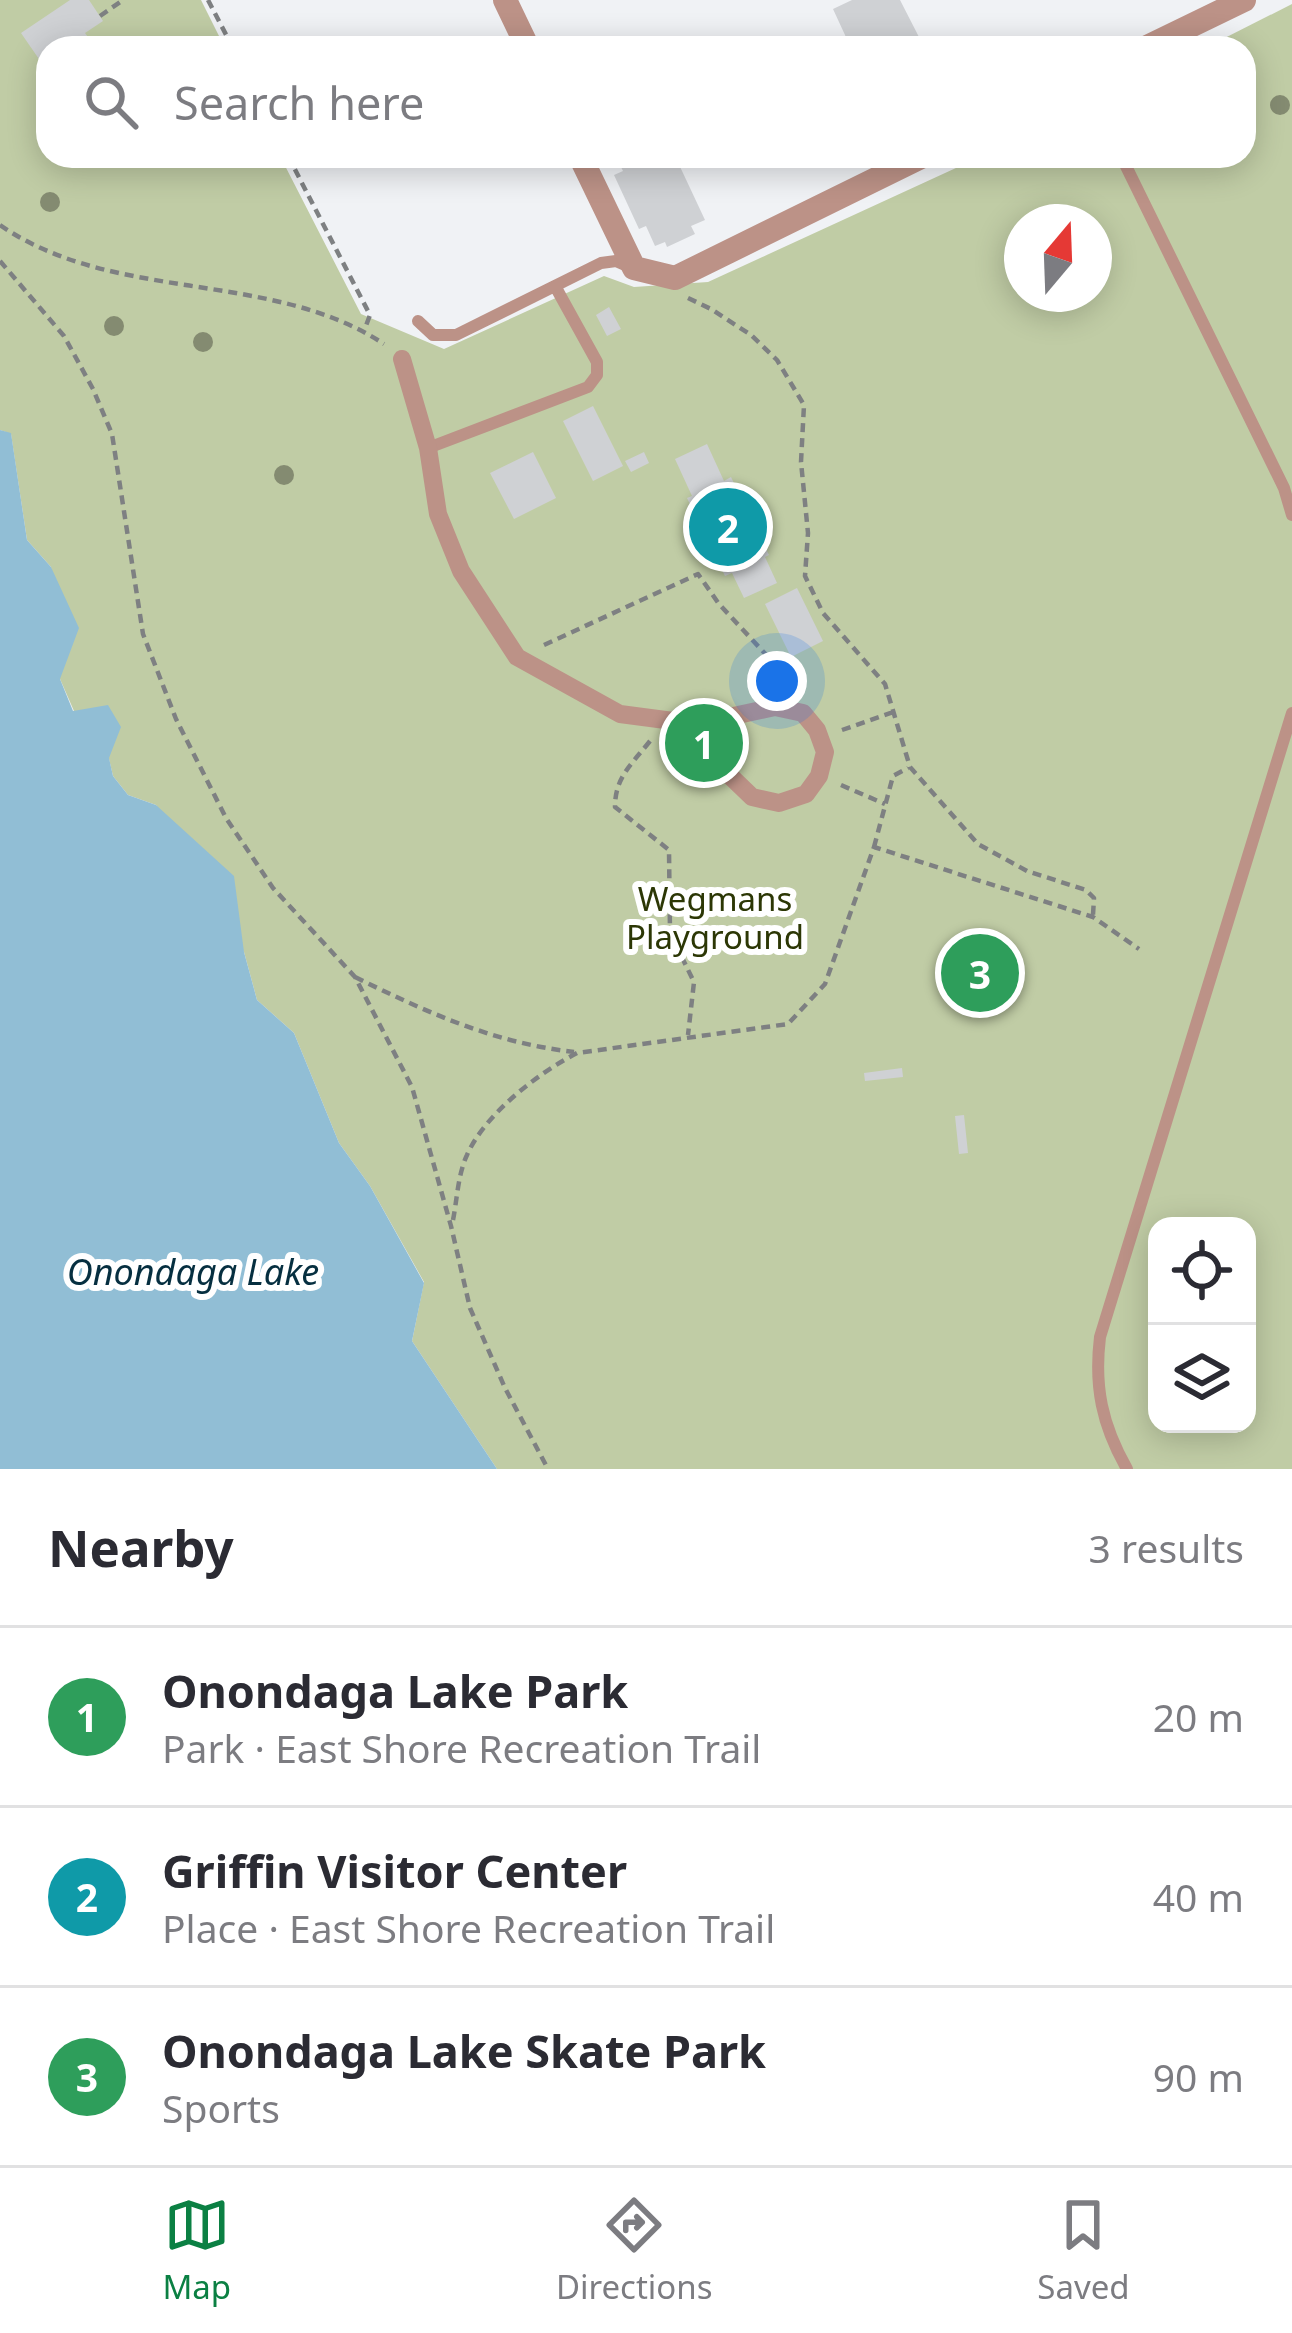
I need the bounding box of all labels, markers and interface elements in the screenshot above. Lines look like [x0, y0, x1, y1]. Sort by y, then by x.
search box [36, 36, 1256, 168]
icon: search [78, 69, 144, 135]
text: Search here [174, 72, 424, 133]
north arrow [1004, 204, 1112, 312]
pin: 2 [689, 482, 767, 572]
your location [747, 651, 807, 711]
pin: 1 [665, 698, 743, 788]
park label: Wegmans Playground [626, 876, 804, 959]
pin: 3 [941, 928, 1019, 1018]
map controls [1148, 1217, 1256, 1433]
button: locate [1148, 1217, 1256, 1325]
water label: Onondaga Lake [67, 1247, 319, 1296]
button: layers [1148, 1325, 1256, 1433]
text: Nearby [48, 1512, 234, 1582]
text: 3 results [1089, 1521, 1244, 1574]
text: Onondaga Lake Park [162, 1660, 628, 1721]
text: 1 [76, 1690, 98, 1743]
text: 20 m [1153, 1690, 1244, 1743]
text: Park · East Shore Recreation Trail [162, 1721, 761, 1774]
text: Griffin Visitor Center [162, 1840, 627, 1901]
text: 2 [76, 1870, 98, 1923]
text: 40 m [1153, 1870, 1244, 1923]
text: Place · East Shore Recreation Trail [162, 1901, 775, 1954]
text: Onondaga Lake Skate Park [162, 2020, 766, 2081]
text: 3 [76, 2050, 98, 2103]
text: 90 m [1153, 2050, 1244, 2103]
text: Sports [162, 2081, 280, 2134]
tab: Map [162, 2192, 231, 2309]
tab: Directions [556, 2192, 713, 2309]
tab: Saved [1037, 2192, 1130, 2309]

